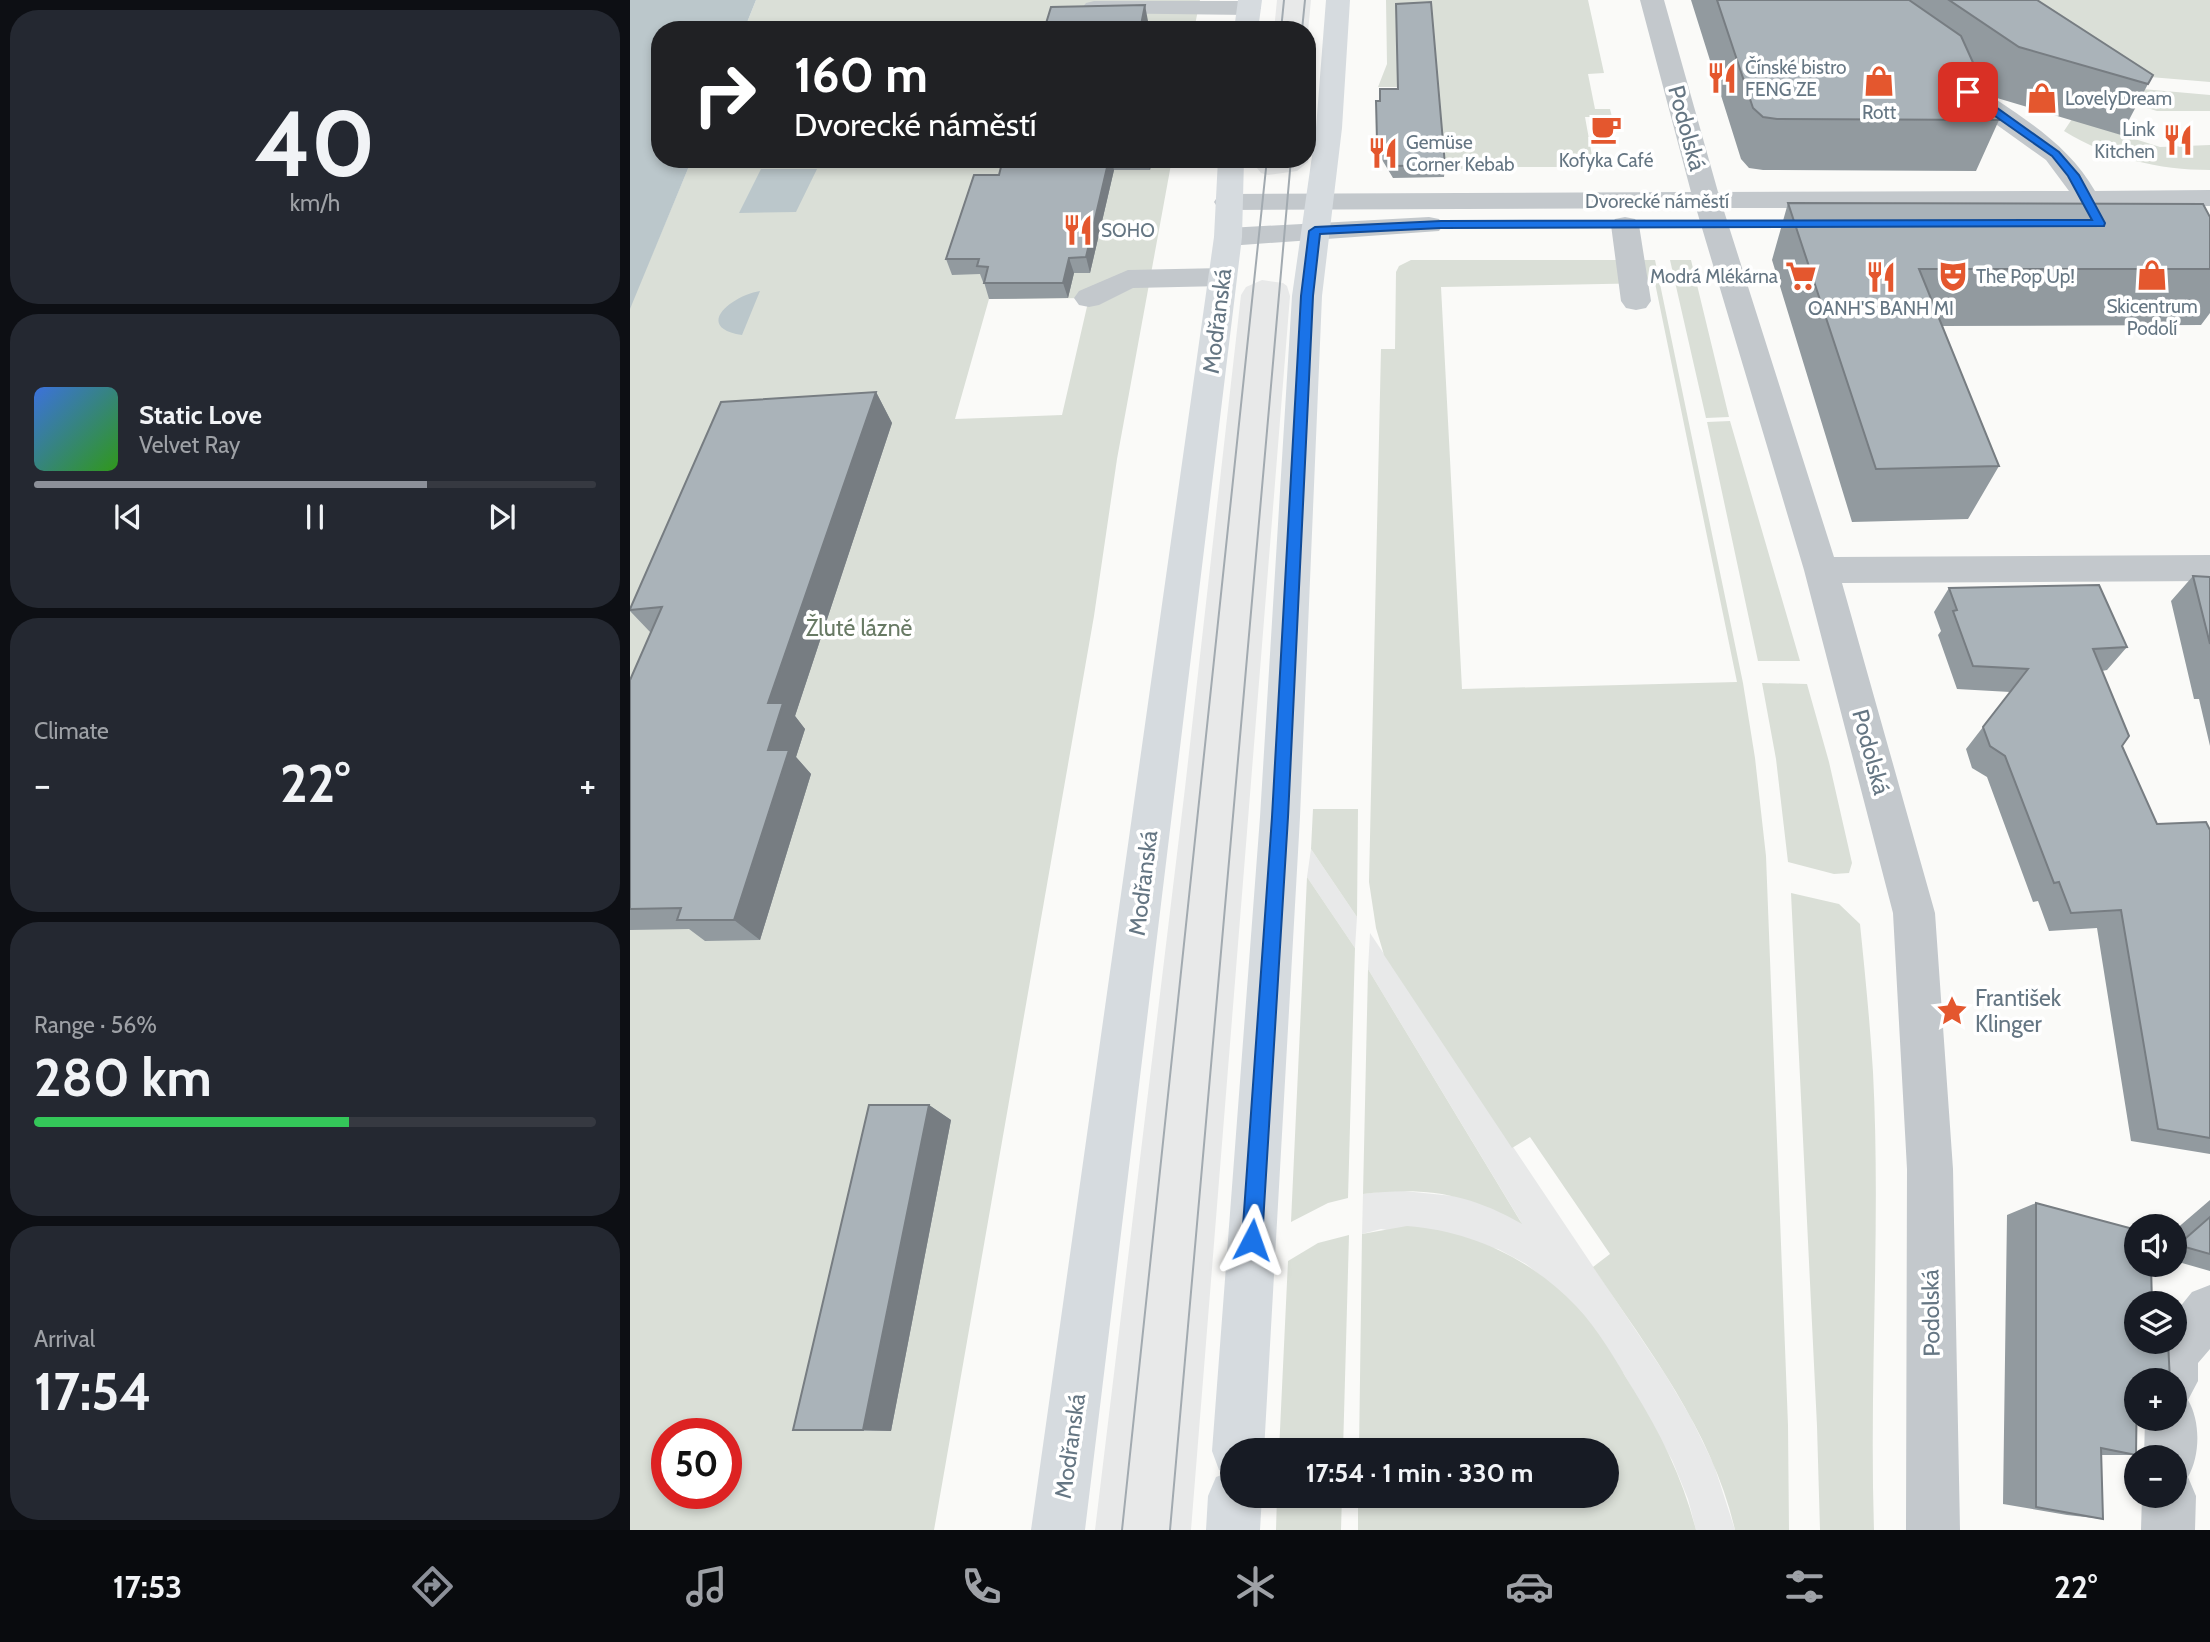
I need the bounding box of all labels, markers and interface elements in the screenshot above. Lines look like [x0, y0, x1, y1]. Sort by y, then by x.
text: 160 m [794, 45, 928, 104]
icon: right [679, 49, 770, 140]
place label: Čínské bistro FENG ZE [1745, 55, 1846, 101]
restaurant icon: Čínské bistro FENG ZE [1705, 61, 1739, 95]
pin [1938, 62, 1998, 122]
shop icon: Rott [1862, 64, 1896, 98]
icon: arrive [1949, 73, 1987, 111]
shop icon: LovelyDream [2025, 81, 2059, 115]
street label: Podolská [1662, 82, 1712, 174]
place label: LovelyDream [2065, 87, 2172, 110]
text: 40 [255, 88, 375, 199]
place label: Rott [1862, 101, 1897, 124]
text: Dvorecké náměstí [794, 105, 1037, 144]
cafe icon: Kofyka Café [1589, 112, 1623, 146]
place label: Link Kitchen [2094, 118, 2155, 163]
restaurant icon: Link Kitchen [2161, 123, 2195, 157]
place label: Gemüse Corner Kebab [1406, 131, 1515, 176]
restaurant icon: Gemüse Corner Kebab [1366, 136, 1400, 170]
place label: Kofyka Café [1559, 149, 1654, 172]
text: km/h [290, 189, 340, 217]
street label: Dvorecké náměstí [1585, 190, 1729, 213]
restaurant icon: SOHO [1061, 213, 1095, 247]
place label: SOHO [1101, 219, 1155, 242]
shop icon: Skicentrum Podolí [2135, 258, 2169, 292]
supermarket icon: Modrá Mlékárna [1784, 259, 1818, 293]
theatre icon: The Pop Up! [1936, 259, 1970, 293]
restaurant icon: OANH'S BANH MI [1864, 260, 1898, 294]
place label: Modrá Mlékárna [1650, 265, 1778, 288]
place label: The Pop Up! [1976, 265, 2075, 288]
street label: Modřanská [1197, 267, 1237, 375]
place label: Skicentrum Podolí [2106, 295, 2198, 340]
place label: OANH'S BANH MI [1808, 297, 1954, 320]
text: Static Love [139, 399, 262, 431]
text: Velvet Ray [139, 431, 240, 459]
icon: previous [109, 498, 147, 536]
icon: pause [296, 498, 334, 536]
icon: next [483, 498, 521, 536]
park label: Žluté lázně [806, 613, 913, 642]
street label: Podolská [1846, 706, 1896, 798]
text: Climate [34, 717, 109, 745]
text: 22° [280, 752, 350, 815]
text: − [34, 761, 51, 808]
text: + [579, 761, 596, 808]
street label: Modřanská [1123, 829, 1163, 937]
place label: František Klinger [1975, 984, 2062, 1038]
place icon: František Klinger [1935, 994, 1969, 1028]
text: Range · 56% [34, 1011, 157, 1039]
text: 280 km [34, 1046, 212, 1109]
position arrow [1215, 1203, 1289, 1277]
map controls [2124, 1214, 2187, 1508]
button: sound [2124, 1214, 2187, 1277]
street label: Podolská [1916, 1269, 1946, 1357]
button: layers [2124, 1291, 2187, 1354]
text: Arrival [34, 1325, 95, 1353]
text: 17:54 [34, 1360, 151, 1423]
button: + [2124, 1368, 2187, 1431]
street label: Modřanská [1049, 1392, 1091, 1500]
speed limit sign: 50 [651, 1418, 742, 1509]
button: − [2124, 1445, 2187, 1508]
text: 17:54 · 1 min · 330 m [1306, 1457, 1533, 1489]
icon: directions [408, 1562, 457, 1611]
icon: music [682, 1562, 731, 1611]
icon: phone [957, 1562, 1006, 1611]
icon: climate [1231, 1562, 1280, 1611]
icon: car [1505, 1562, 1554, 1611]
icon: filters [1780, 1562, 1829, 1611]
text: 17:53 [113, 1567, 182, 1606]
text: 22° [2054, 1567, 2097, 1606]

